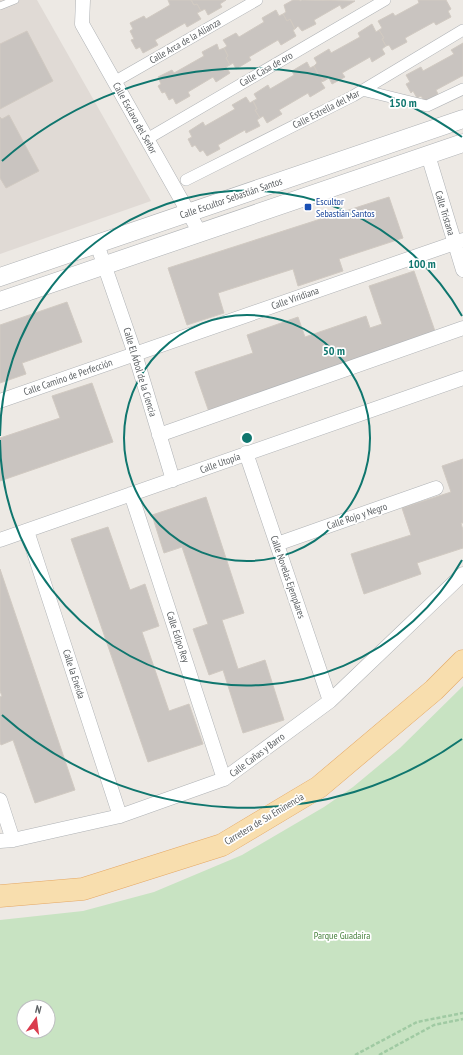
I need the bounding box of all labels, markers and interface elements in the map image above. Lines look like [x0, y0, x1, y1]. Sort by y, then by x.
street label: Calle Arca de la Alianza [147, 15, 223, 67]
street label: Calle Casa de oro [237, 49, 295, 89]
street label: Calle Esclava del Señor [110, 80, 160, 156]
street label: Calle Estrella del Mar [290, 86, 362, 131]
text: 150 m [389, 95, 417, 110]
street label: Calle Escultor Sebastián Santos [178, 174, 285, 222]
street label: Calle Tristana [432, 189, 458, 237]
place label: Escultor Sebastián Santos [316, 195, 375, 220]
marker: Escultor Sebastián Santos [303, 202, 313, 212]
text: 100 m [408, 256, 436, 271]
street label: Calle Viridiana [269, 284, 321, 312]
street label: Calle El Árbol de la Ciencia [120, 326, 160, 418]
text: 50 m [323, 343, 345, 358]
street label: Calle Camino de Perfección [22, 356, 114, 398]
centre of rings [240, 431, 254, 445]
street label: Calle Utopía [198, 450, 242, 476]
street label: Calle Rojo y Negro [325, 500, 389, 532]
street label: Calle Novelas Ejemplares [268, 534, 308, 621]
street label: Calle Edipo Rey [164, 610, 192, 664]
street label: Calle la Eneida [60, 648, 88, 700]
street label: Calle Cañas y Barro [227, 730, 287, 780]
street label: Carretera de Su Eminencia [222, 790, 306, 848]
park label: Parque Guadaíra [314, 929, 370, 942]
north arrow [16, 999, 56, 1039]
text: N [34, 1002, 43, 1017]

